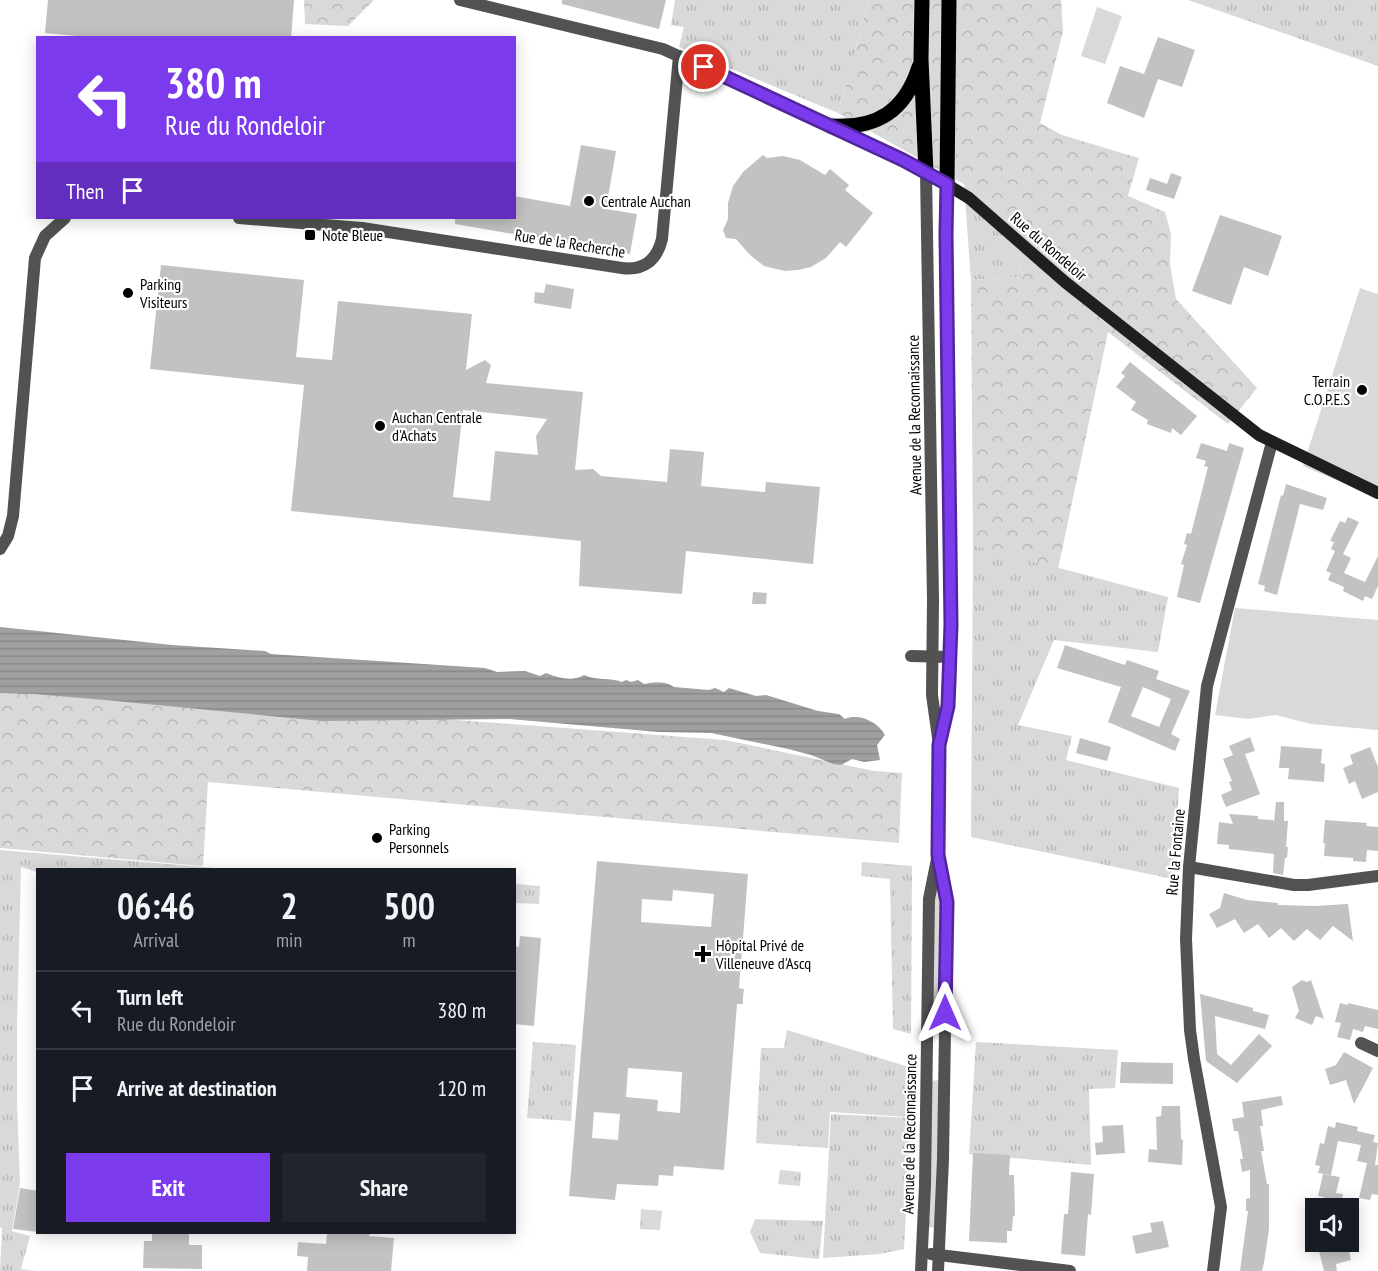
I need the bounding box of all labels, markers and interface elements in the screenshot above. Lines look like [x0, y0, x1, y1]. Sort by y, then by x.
pin [678, 41, 729, 92]
icon: arrive [687, 50, 720, 83]
text: 380 m [165, 55, 262, 110]
icon: left [66, 60, 144, 138]
text: Rue du Rondeloir [165, 108, 325, 142]
icon: arrive [116, 174, 149, 207]
text: Then [66, 177, 104, 205]
place label: Centrale Auchan [601, 191, 691, 211]
marker: Centrale Auchan [582, 194, 596, 208]
street label: Rue du Rondeloir [1007, 207, 1092, 285]
street label: Rue de la Recherche [513, 224, 627, 262]
place label: Note Bleue [322, 225, 383, 245]
marker: Note Bleue [303, 228, 317, 242]
place label: Parking Visiteurs [139, 274, 187, 312]
marker: Parking Visiteurs [121, 286, 135, 300]
street label: Avenue de la Reconnaissance [903, 335, 925, 495]
place label: Terrain C.O.P.E.S [1304, 371, 1350, 409]
marker: Terrain C.O.P.E.S [1355, 383, 1369, 397]
place label: Auchan Centrale d'Achats [392, 407, 482, 445]
marker: Auchan Centrale d'Achats [373, 419, 387, 433]
street label: Rue la Fontaine [1161, 808, 1189, 896]
place label: Parking Personnels [389, 819, 449, 857]
marker: Parking Personnels [370, 831, 384, 845]
text: 06:46 [117, 882, 195, 929]
text: 2 [280, 882, 298, 929]
text: 500 [383, 882, 435, 929]
text: Arrival [133, 927, 179, 953]
text: min [276, 927, 302, 953]
text: m [403, 927, 416, 953]
place label: Hôpital Privé de Villeneuve d'Ascq [715, 935, 811, 973]
marker: Hôpital Privé de Villeneuve d'Ascq [694, 945, 712, 963]
position arrow [913, 981, 977, 1045]
text: Turn left [117, 983, 183, 1011]
icon: left [66, 994, 99, 1027]
text: 380 m [437, 996, 486, 1024]
text: Rue du Rondeloir [117, 1011, 236, 1037]
street label: Avenue de la Reconnaissance [898, 1054, 920, 1214]
icon: arrive [66, 1072, 99, 1105]
text: Arrive at destination [117, 1074, 277, 1102]
text: 120 m [437, 1074, 486, 1102]
button: Exit [66, 1153, 270, 1222]
button: Share [282, 1153, 486, 1222]
map controls [1305, 1198, 1359, 1252]
button: sound [1305, 1198, 1359, 1252]

